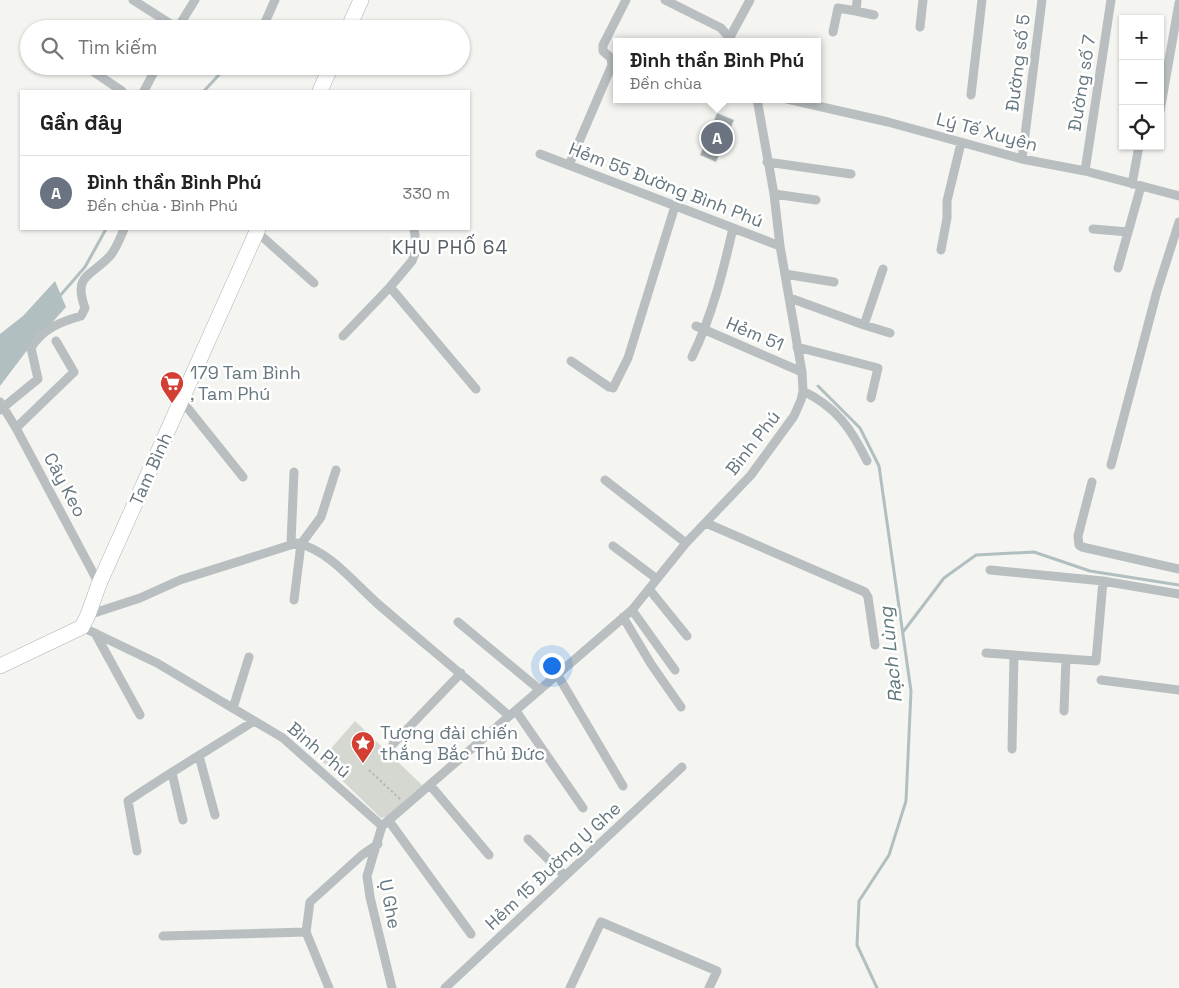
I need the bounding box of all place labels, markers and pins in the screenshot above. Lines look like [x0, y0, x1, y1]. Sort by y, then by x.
pin: A [701, 119, 733, 157]
place label: 179 Tam Bình , Tam Phú [190, 361, 301, 405]
supermarket icon: 179 Tam Bình , Tam Phú [159, 370, 185, 404]
place label: Tượng đài chiến thắng Bắc Thủ Đức [380, 721, 545, 765]
place icon: Tượng đài chiến thắng Bắc Thủ Đức [350, 730, 376, 764]

